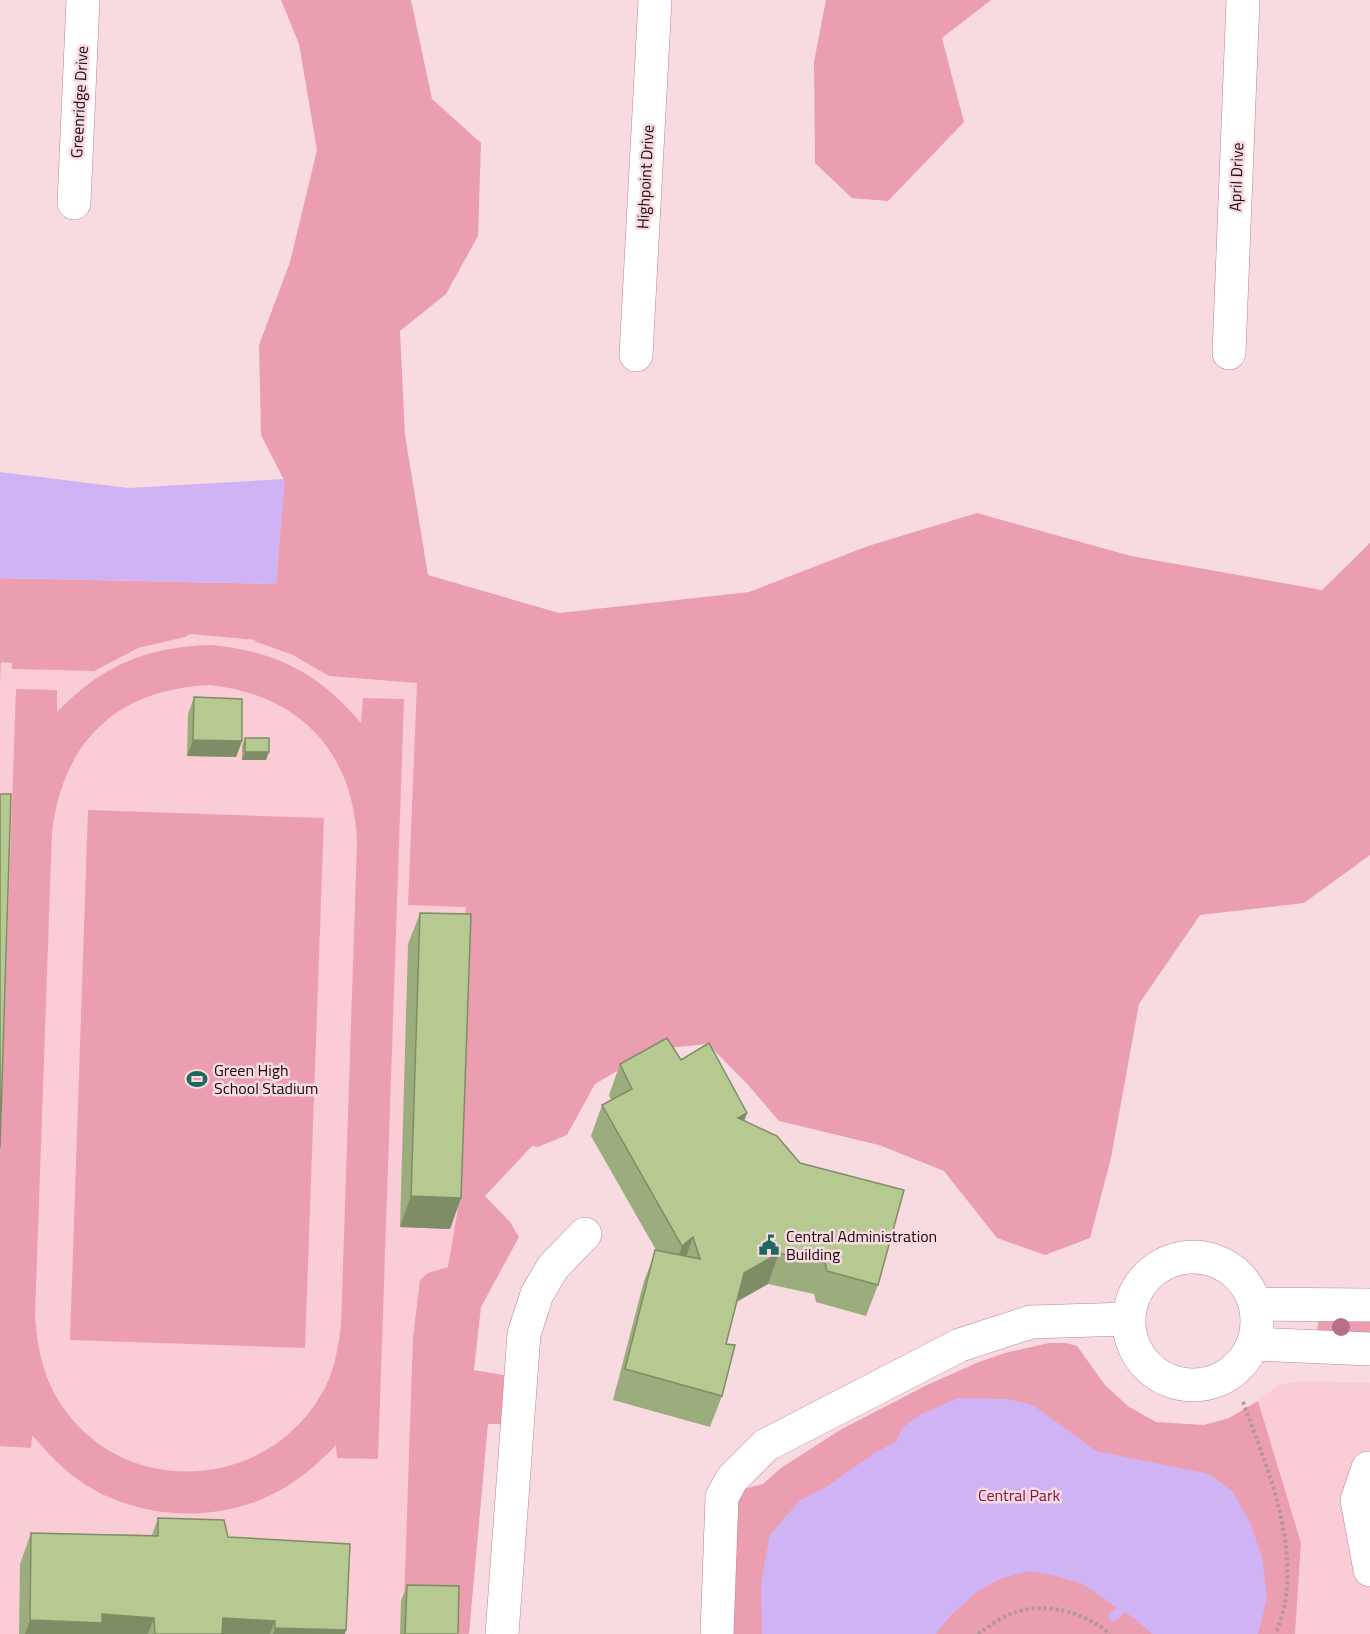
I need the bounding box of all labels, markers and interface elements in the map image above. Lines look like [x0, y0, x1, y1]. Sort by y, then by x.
street label: Greenridge Drive [64, 45, 94, 159]
street label: Highpoint Drive [630, 124, 660, 230]
street label: April Drive [1223, 142, 1249, 212]
place label: Green High School Stadium [214, 1058, 318, 1100]
sports icon: Green High School Stadium [185, 1067, 209, 1091]
place label: Central Administration Building [786, 1224, 937, 1266]
public building icon: Central Administration Building [757, 1233, 781, 1257]
park label: Central Park [978, 1483, 1060, 1507]

